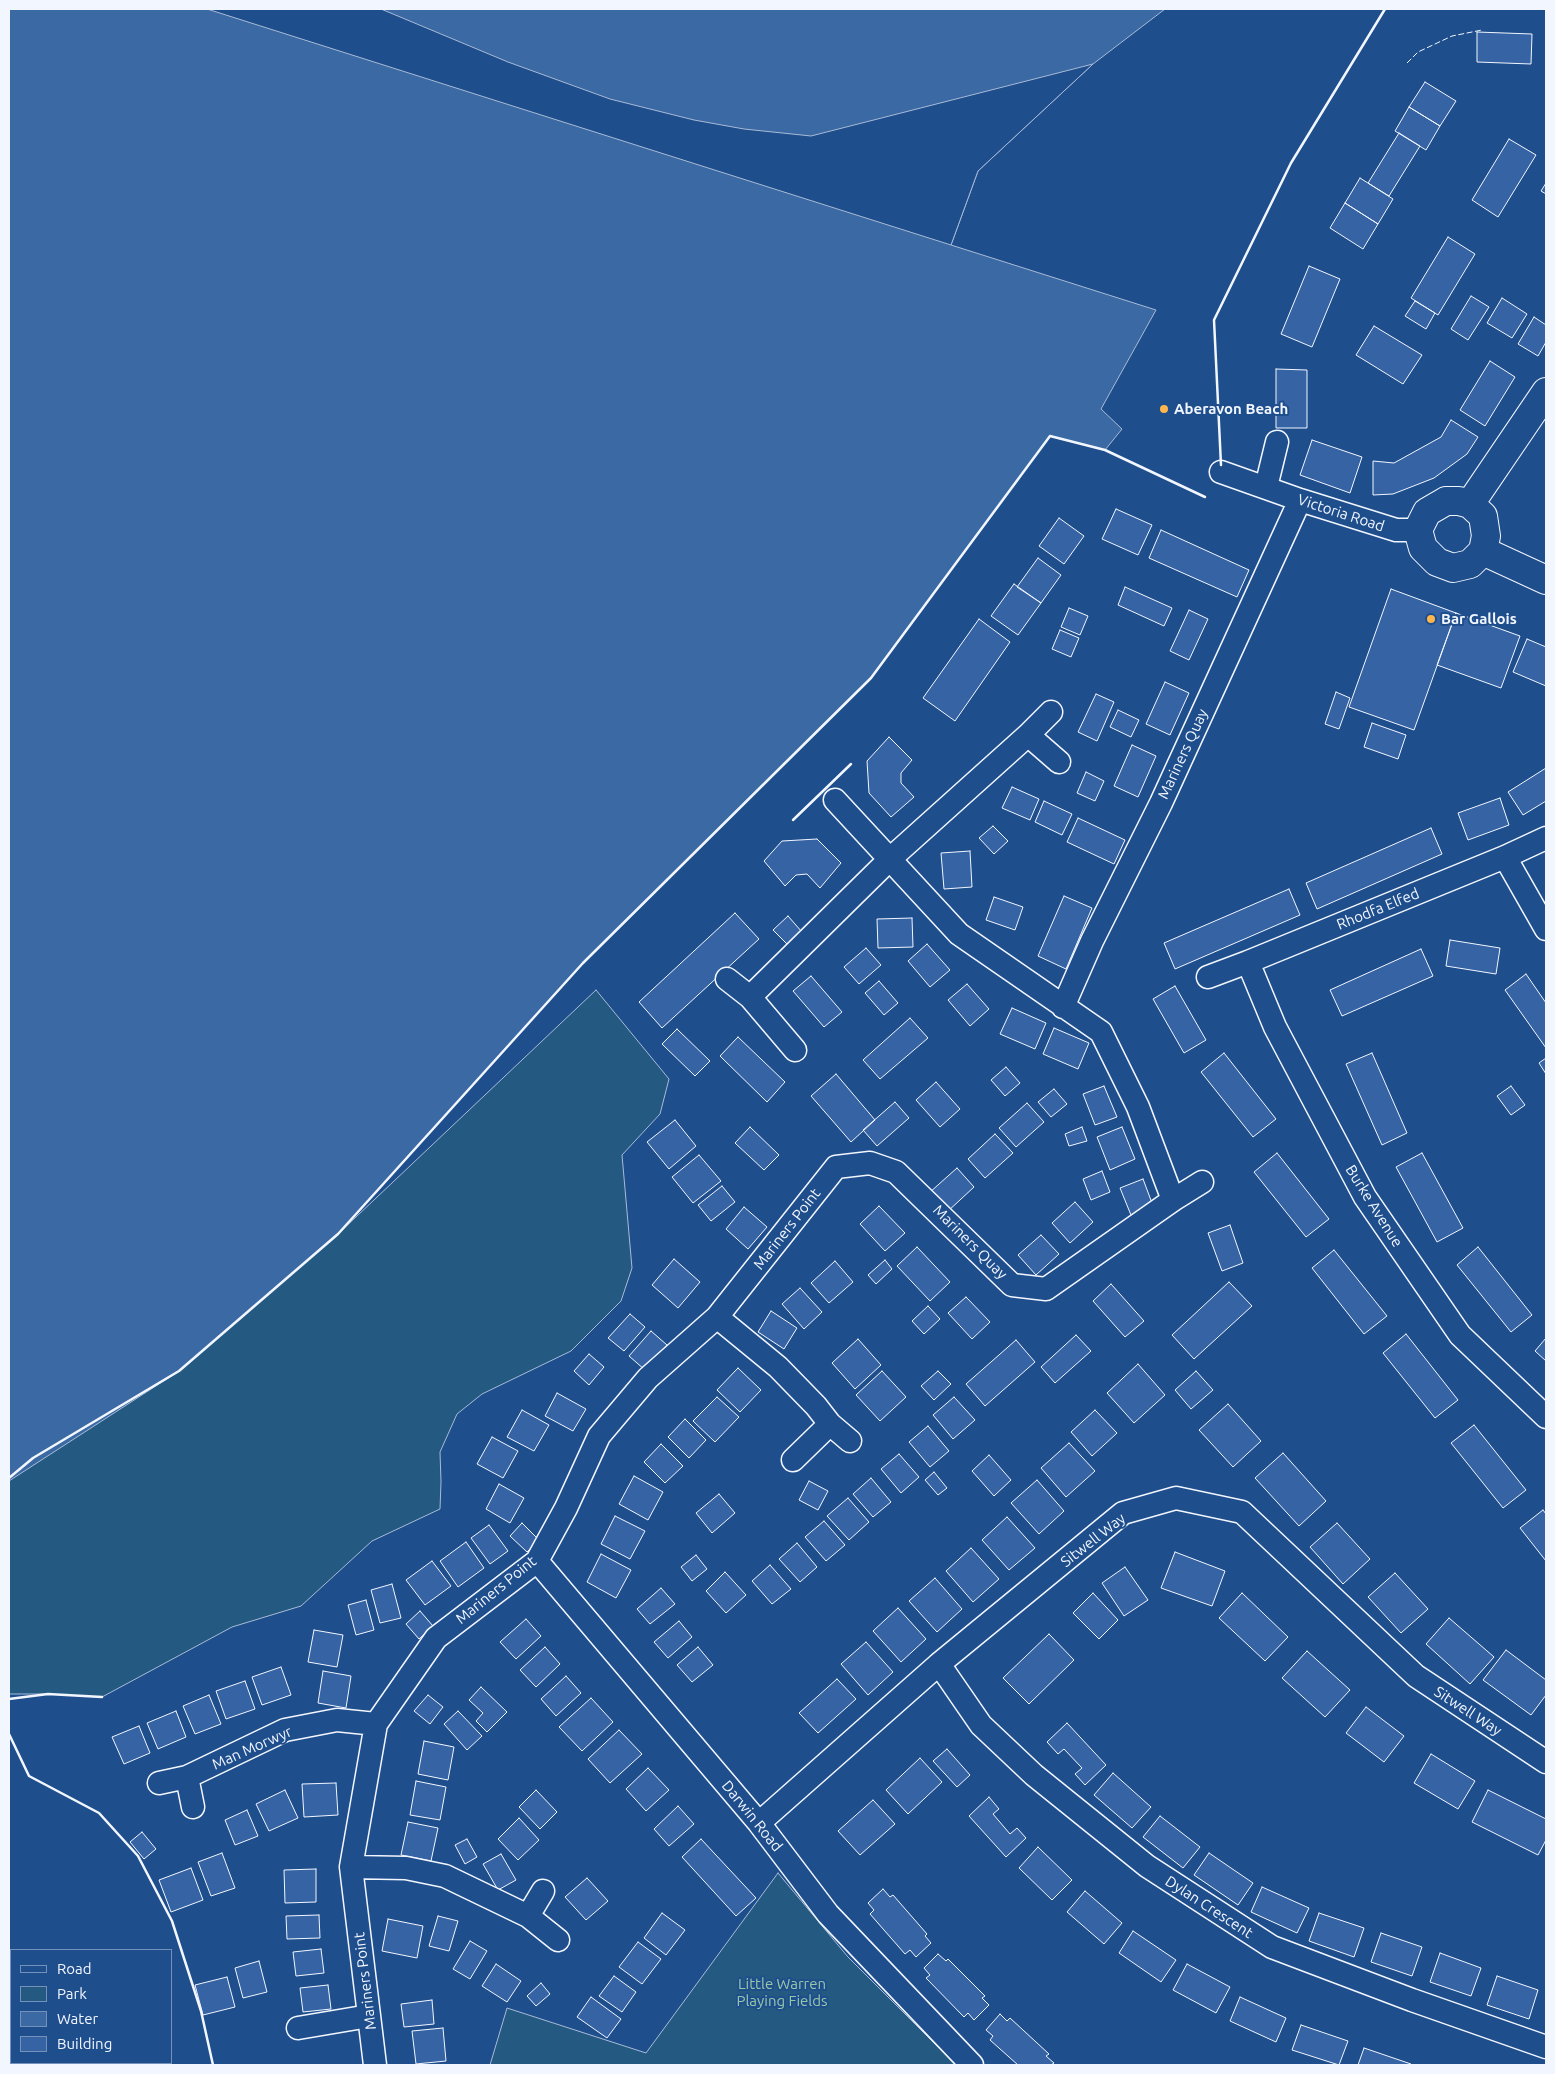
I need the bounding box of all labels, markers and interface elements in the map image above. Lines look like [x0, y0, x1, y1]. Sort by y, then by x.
place label: Aberavon Beach [1174, 400, 1288, 418]
marker: Aberavon Beach [1158, 403, 1170, 415]
street label: Victoria Road [1295, 490, 1387, 536]
place label: Bar Gallois [1441, 610, 1517, 628]
marker: Bar Gallois [1425, 613, 1437, 625]
street label: Mariners Quay [1154, 706, 1212, 802]
street label: Rhodfa Elfed [1334, 884, 1422, 934]
street label: Burke Avenue [1342, 1162, 1406, 1250]
street label: Mariners Point [750, 1185, 824, 1273]
street label: Mariners Quay [929, 1201, 1011, 1283]
street label: Sitwell Way [1057, 1509, 1129, 1571]
street label: Mariners Point [452, 1552, 540, 1628]
street label: Sitwell Way [1431, 1682, 1505, 1740]
street label: Man Morwyr [209, 1722, 295, 1774]
street label: Darwin Road [718, 1777, 786, 1855]
street label: Dylan Crescent [1162, 1872, 1256, 1942]
street label: Mariners Point [350, 1931, 380, 2031]
legend [10, 1949, 172, 2064]
text: Road [57, 1960, 92, 1977]
park label: Little Warren Playing Fields [736, 1975, 828, 2010]
text: Park [57, 1985, 87, 2002]
text: Water [57, 2010, 98, 2027]
text: Building [57, 2035, 112, 2052]

